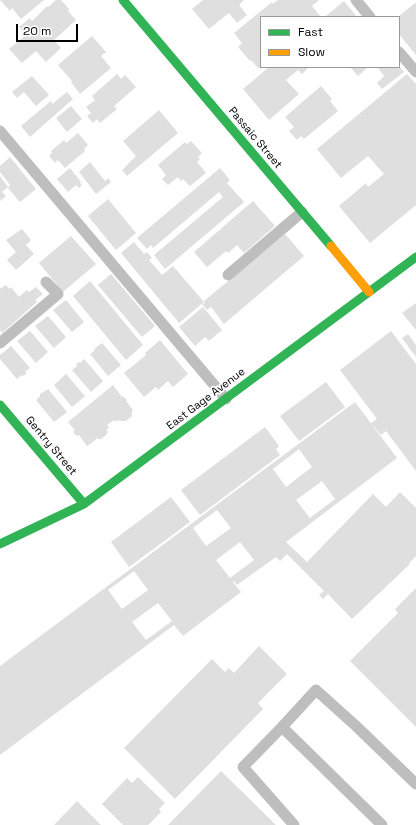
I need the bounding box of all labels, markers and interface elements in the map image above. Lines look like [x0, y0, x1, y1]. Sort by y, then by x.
scale bar [18, 16, 80, 42]
legend [260, 16, 400, 68]
text: 20 m [23, 23, 51, 39]
text: Fast [298, 24, 323, 40]
text: Slow [298, 44, 325, 60]
street label: Passaic Street [225, 105, 285, 171]
street label: East Gage Avenue [164, 365, 248, 433]
street label: Gentry Street [23, 414, 79, 478]

